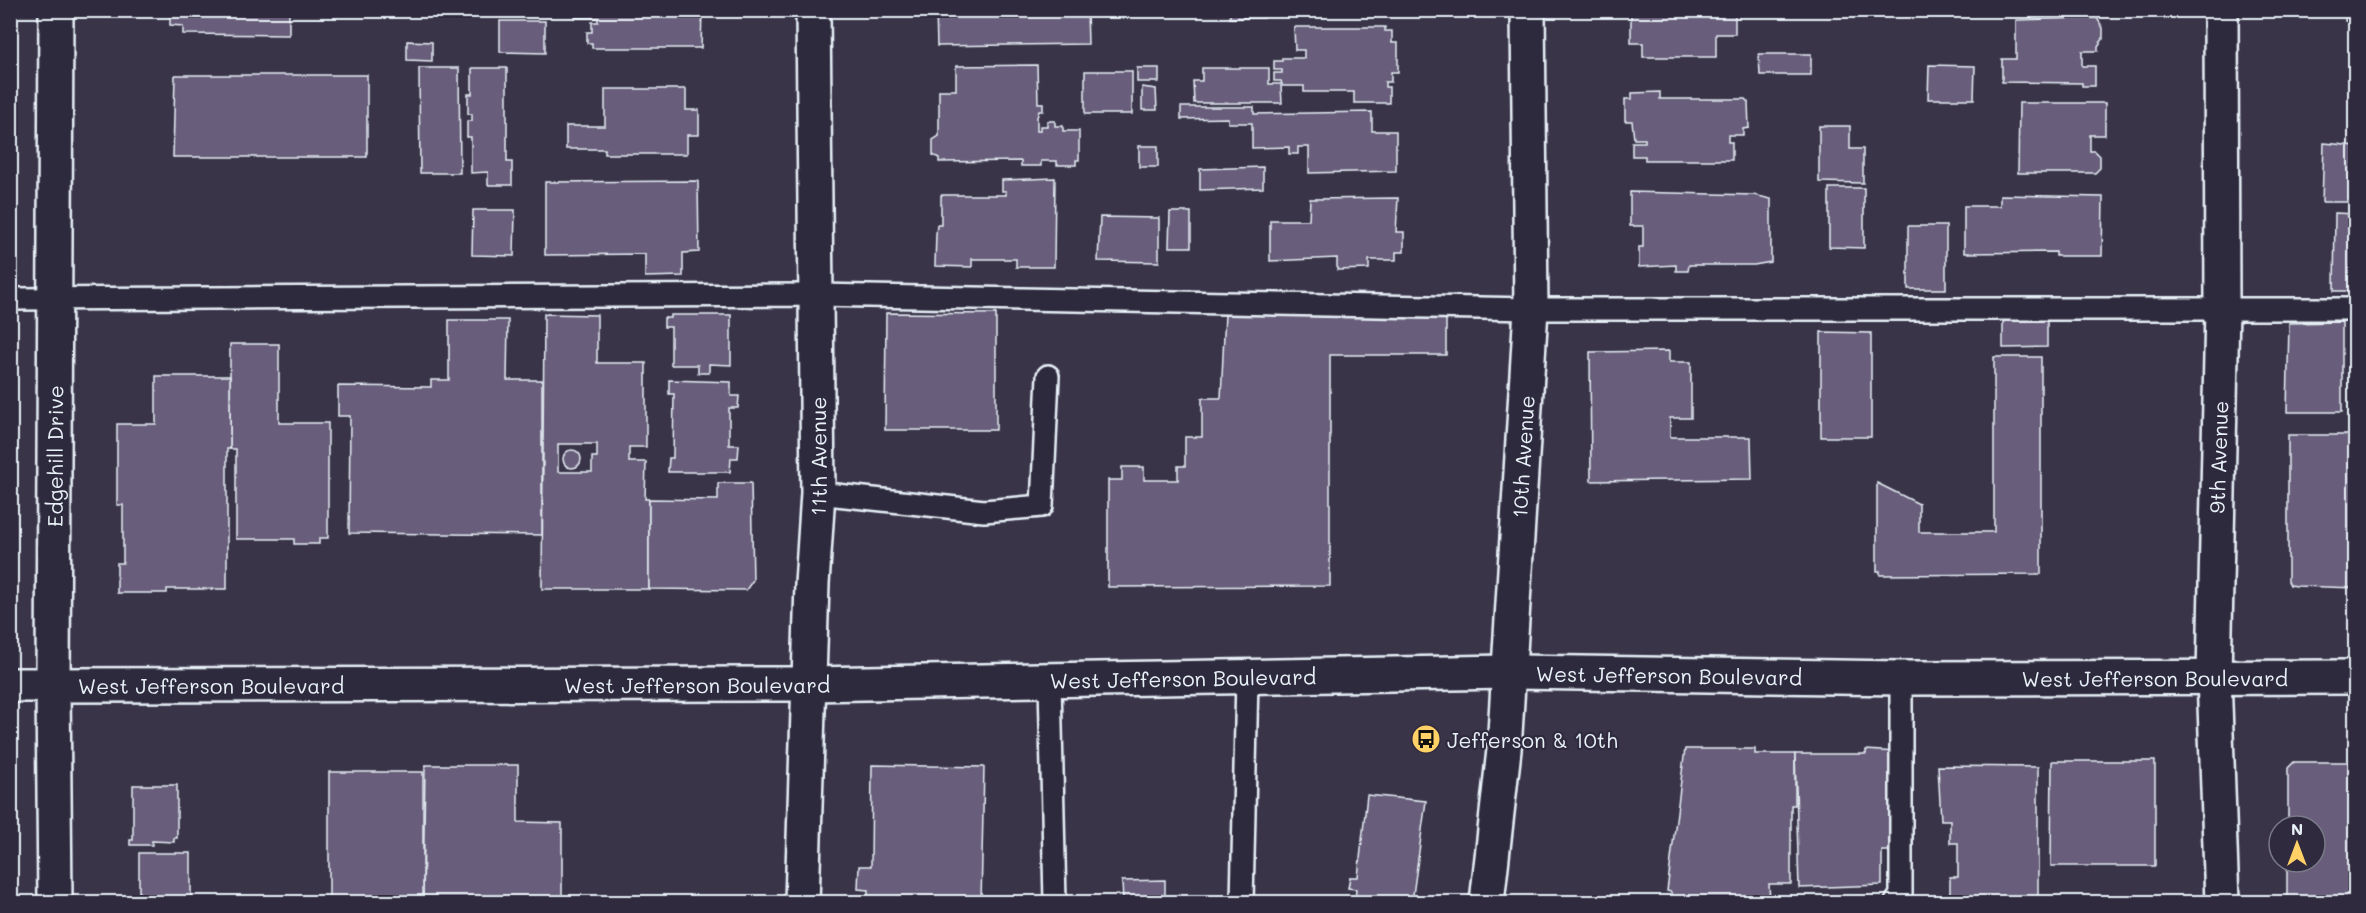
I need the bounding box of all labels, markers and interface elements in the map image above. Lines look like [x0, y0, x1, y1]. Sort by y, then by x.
street label: Edgehill Drive [40, 385, 68, 527]
street label: 10th Avenue [1505, 394, 1539, 519]
street label: 11th Avenue [803, 397, 832, 517]
street label: 9th Avenue [2203, 400, 2233, 514]
street label: West Jefferson Boulevard [1535, 659, 1802, 690]
street label: West Jefferson Boulevard [1049, 662, 1316, 693]
street label: West Jefferson Boulevard [2022, 664, 2288, 691]
street label: West Jefferson Boulevard [564, 670, 830, 698]
street label: West Jefferson Boulevard [78, 671, 344, 698]
bus stop icon: Jefferson & 10th [1410, 723, 1442, 755]
place label: Jefferson & 10th [1447, 726, 1618, 753]
north arrow [2267, 814, 2327, 874]
text: N [2291, 818, 2303, 839]

